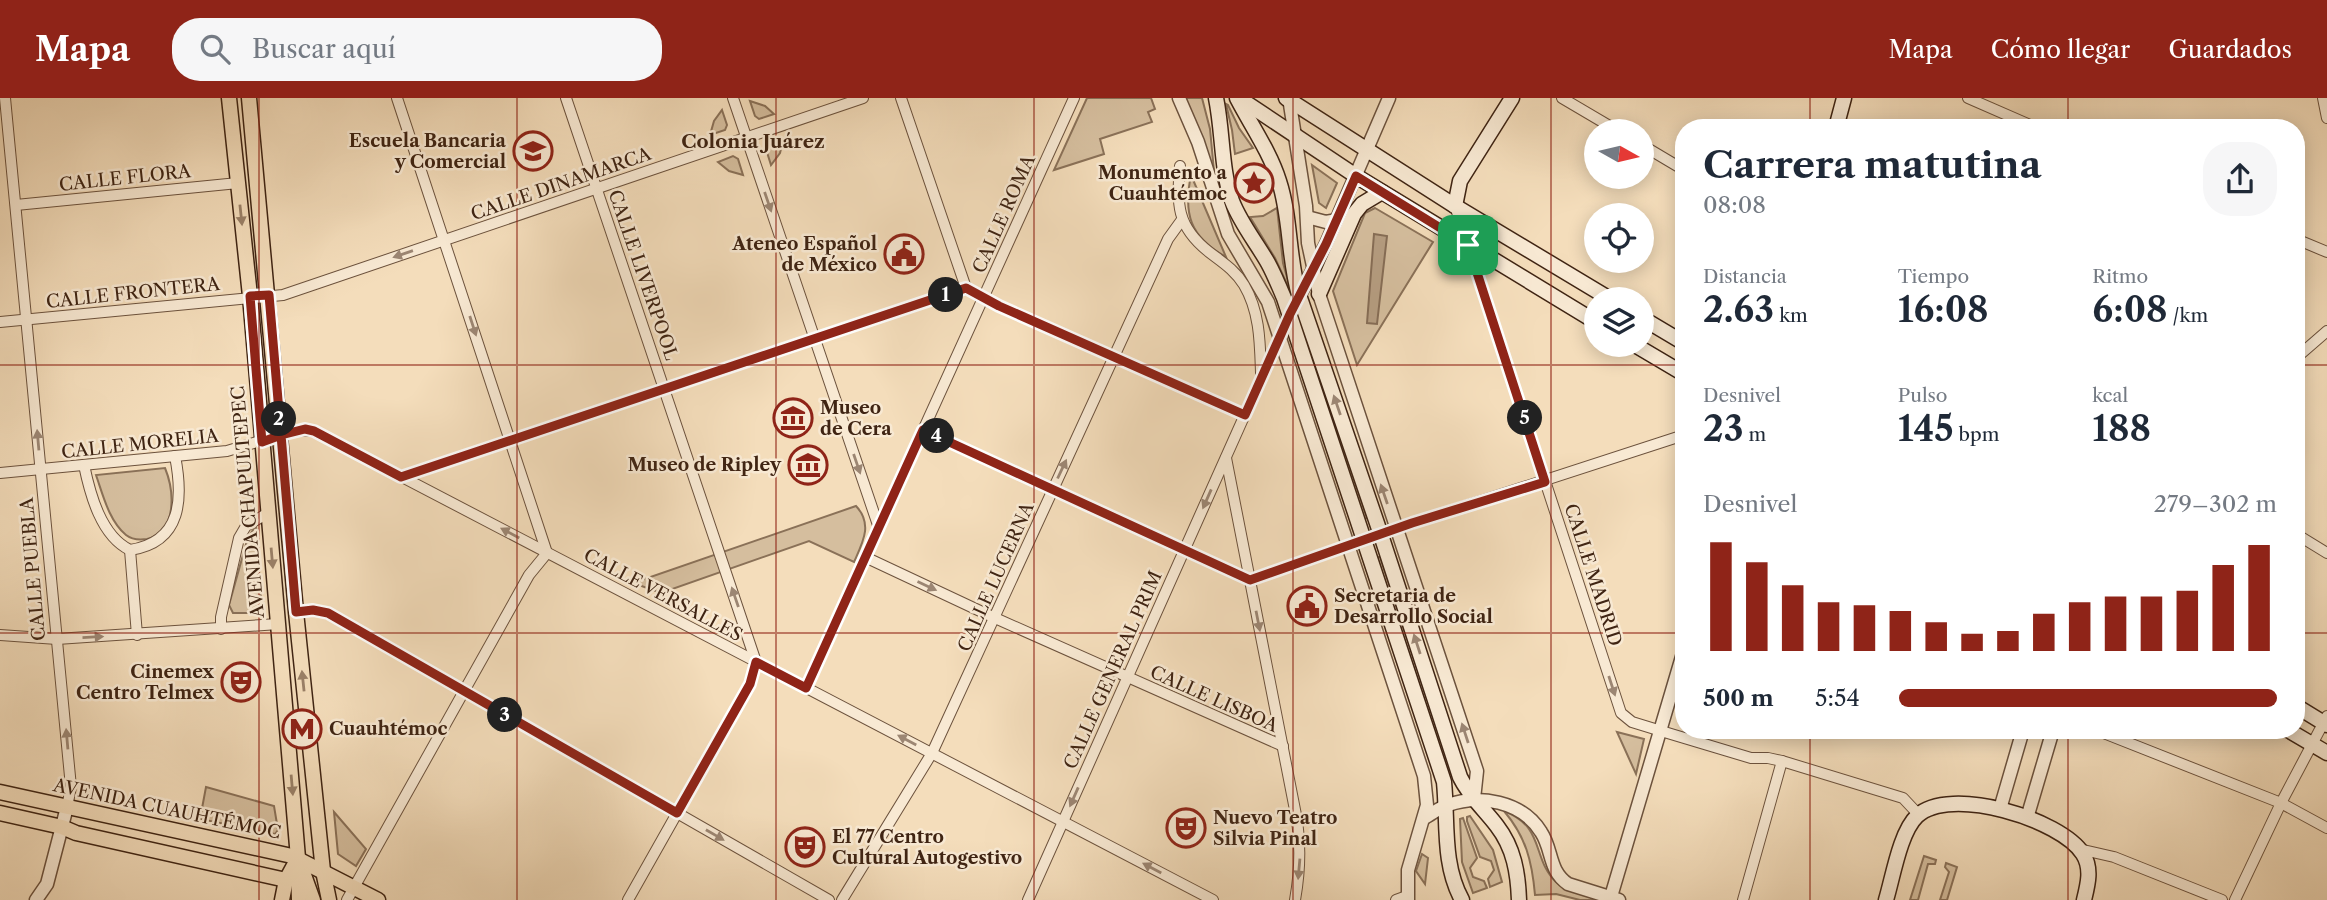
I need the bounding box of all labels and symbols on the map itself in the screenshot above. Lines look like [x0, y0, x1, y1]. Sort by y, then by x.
north arrow [1584, 119, 1654, 189]
place label: Escuela Bancaria y Comercial [349, 130, 507, 173]
school or university icon: Escuela Bancaria y Comercial [512, 130, 554, 172]
district label: Colonia Juárez [681, 130, 825, 153]
street label: CALLE DINAMARCA [468, 143, 655, 225]
street label: CALLE ROMA [968, 151, 1040, 277]
street label: CALLE FLORA [58, 160, 193, 196]
place label: Monumento a Cuauhtémoc [1098, 162, 1228, 205]
place icon: Monumento a Cuauhtémoc [1233, 162, 1275, 204]
street label: CALLE LIVERPOOL [604, 187, 683, 363]
one-way arrow [764, 192, 774, 213]
one-way arrow [236, 204, 247, 226]
pin [1438, 215, 1498, 275]
place label: Ateneo Español de México [731, 233, 877, 276]
public building icon: Ateneo Español de México [883, 233, 925, 275]
one-way arrow [393, 249, 414, 260]
street label: CALLE FRONTERA [45, 273, 222, 313]
pin: 1 [928, 278, 964, 312]
one-way arrow [468, 315, 479, 336]
street label: AVENIDA CHAPULTEPEC [227, 385, 269, 620]
one-way arrow [1331, 395, 1342, 416]
museum icon: Museo de Cera [772, 397, 814, 439]
place label: Museo de Cera [820, 397, 892, 440]
pin: 5 [1508, 400, 1542, 436]
pin: 2 [262, 402, 296, 436]
pin: 4 [920, 418, 954, 454]
street label: CALLE MORELIA [60, 425, 220, 463]
one-way arrow [32, 429, 43, 451]
museum icon: Museo de Ripley [787, 444, 829, 486]
place label: Museo de Ripley [628, 454, 782, 476]
one-way arrow [852, 454, 863, 475]
one-way arrow [1057, 458, 1068, 479]
one-way arrow [1379, 484, 1389, 505]
one-way arrow [1201, 489, 1212, 510]
street label: CALLE PUEBLA [16, 496, 50, 642]
street label: CALLE LUCERNA [953, 498, 1039, 655]
street label: CALLE MADRID [1560, 501, 1626, 649]
one-way arrow [500, 528, 520, 539]
street label: CALLE VERSALLES [580, 544, 746, 646]
one-way arrow [267, 548, 278, 570]
street label: CALLE GENERAL PRIM [1059, 567, 1167, 773]
one-way arrow [917, 580, 937, 592]
public building icon: Secretaria de Desarrollo Social [1286, 585, 1328, 627]
place label: Secretaria de Desarrollo Social [1334, 585, 1493, 628]
one-way arrow [729, 586, 739, 607]
one-way arrow [1252, 610, 1263, 632]
one-way arrow [82, 632, 104, 643]
one-way arrow [1411, 634, 1422, 655]
place label: Cinemex Centro Telmex [76, 661, 214, 704]
theatre icon: Cinemex Centro Telmex [220, 661, 262, 703]
street label: CALLE LISBOA [1147, 661, 1282, 737]
one-way arrow [298, 670, 309, 692]
one-way arrow [1608, 676, 1618, 697]
pin: 3 [488, 698, 522, 732]
metro station icon: Cuauhtémoc [281, 708, 323, 750]
place label: Cuauhtémoc [329, 718, 447, 740]
one-way arrow [1459, 723, 1469, 744]
one-way arrow [61, 728, 72, 750]
one-way arrow [897, 735, 917, 746]
street label: AVENIDA CUAUHTÉMOC [50, 773, 283, 844]
one-way arrow [287, 774, 298, 796]
one-way arrow [1068, 786, 1079, 807]
theatre icon: Nuevo Teatro Silvia Pinal [1165, 807, 1207, 849]
place label: Nuevo Teatro Silvia Pinal [1213, 807, 1338, 850]
theatre icon: El 77 Centro Cultural Autogestivo [784, 826, 826, 868]
place label: El 77 Centro Cultural Autogestivo [832, 826, 1022, 869]
one-way arrow [705, 828, 724, 841]
one-way arrow [1293, 858, 1304, 880]
one-way arrow [1142, 863, 1162, 875]

